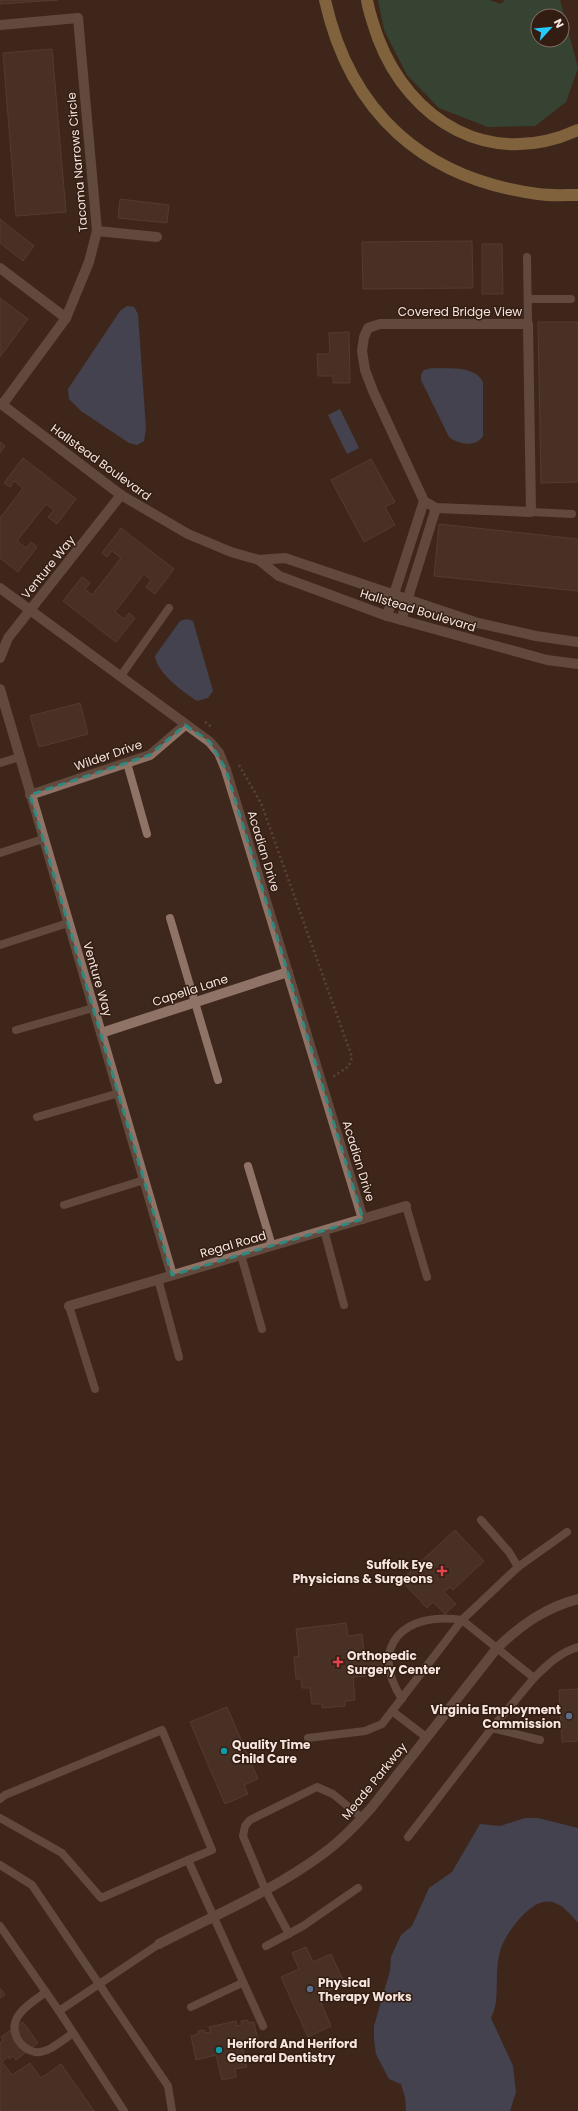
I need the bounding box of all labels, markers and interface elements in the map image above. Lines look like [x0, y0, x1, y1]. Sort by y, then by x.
north arrow [530, 8, 570, 48]
text: N [550, 16, 568, 31]
street label: Tacoma Narrows Circle [62, 91, 92, 233]
street label: Covered Bridge View [398, 303, 522, 320]
street label: Hallstead Boulevard [47, 420, 155, 504]
street label: Venture Way [17, 532, 79, 602]
street label: Hallstead Boulevard [358, 584, 478, 636]
street label: Wilder Drive [72, 735, 144, 775]
street label: Acadian Drive [244, 809, 284, 893]
street label: Venture Way [79, 940, 117, 1019]
street label: Capella Lane [150, 970, 230, 1010]
street label: Acadian Drive [339, 1119, 379, 1203]
street label: Regal Road [198, 1226, 268, 1262]
place label: Suffolk Eye Physicians & Surgeons [293, 1556, 434, 1587]
marker: Suffolk Eye Physicians & Surgeons [436, 1565, 448, 1577]
place label: Orthopedic Surgery Center [347, 1647, 440, 1678]
marker: Orthopedic Surgery Center [332, 1656, 344, 1668]
place label: Virginia Employment Commission [430, 1701, 561, 1732]
marker: Virginia Employment Commission [564, 1711, 574, 1721]
place label: Quality Time Child Care [232, 1736, 311, 1767]
street label: Meade Parkway [337, 1739, 411, 1823]
marker: Quality Time Child Care [219, 1746, 229, 1756]
place label: Physical Therapy Works [318, 1974, 412, 2005]
marker: Physical Therapy Works [305, 1984, 315, 1994]
place label: Heriford And Heriford General Dentistry [227, 2035, 357, 2066]
marker: Heriford And Heriford General Dentistry [214, 2045, 224, 2055]

